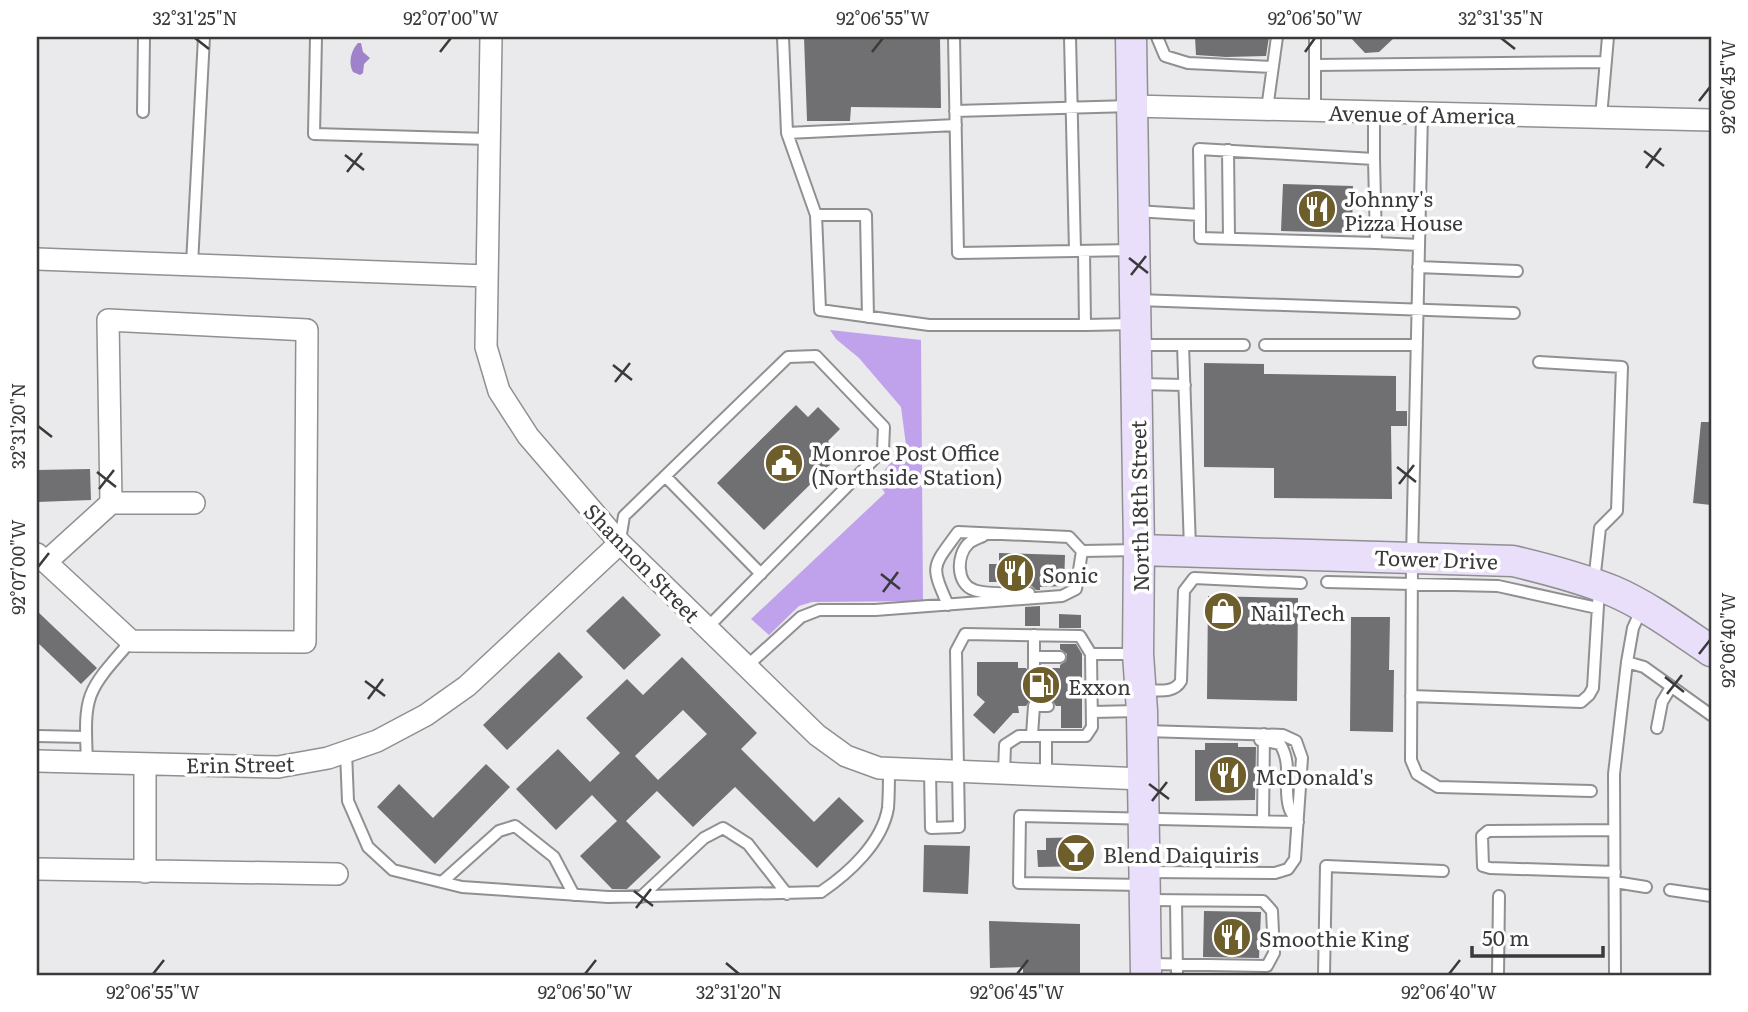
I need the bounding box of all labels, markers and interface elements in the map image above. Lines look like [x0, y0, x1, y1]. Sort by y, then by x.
text: 32°31'25"N [152, 4, 238, 31]
text: 92°07'00"W [403, 4, 499, 31]
text: 92°06'55"W [836, 4, 930, 31]
text: 92°06'50"W [1268, 4, 1363, 31]
text: 32°31'35"N [1458, 4, 1544, 31]
text: 92°06'45"W [1714, 40, 1741, 134]
street label: Avenue of America [1328, 96, 1517, 130]
place label: Johnny's Pizza House [1344, 182, 1463, 237]
restaurant icon: Johnny's Pizza House [1296, 188, 1338, 230]
text: 32°31'20"N [4, 383, 31, 469]
street label: North 18th Street [1121, 419, 1155, 592]
place label: Monroe Post Office (Northside Station) [811, 436, 1003, 491]
public building icon: Monroe Post Office (Northside Station) [763, 442, 805, 484]
street label: Shannon Street [578, 495, 708, 629]
text: 92°07'00"W [4, 519, 31, 615]
street label: Tower Drive [1374, 540, 1499, 576]
restaurant icon: Sonic [994, 552, 1036, 594]
place label: Sonic [1042, 558, 1098, 589]
shop icon: Nail Tech [1202, 590, 1244, 632]
text: 92°06'40"W [1714, 592, 1741, 688]
place label: Nail Tech [1250, 596, 1345, 627]
fuel station icon: Exxon [1020, 664, 1062, 706]
place label: Exxon [1068, 670, 1131, 701]
street label: Erin Street [185, 747, 295, 779]
restaurant icon: McDonald's [1207, 754, 1249, 796]
place label: McDonald's [1255, 760, 1373, 791]
bar icon: Blend Daiquiris [1055, 832, 1097, 874]
place label: Blend Daiquiris [1103, 838, 1259, 869]
scale bar [1472, 914, 1603, 958]
restaurant icon: Smoothie King [1211, 916, 1253, 958]
text: 50 m [1482, 921, 1529, 952]
place label: Smoothie King [1259, 922, 1409, 953]
text: 92°06'55"W [106, 978, 200, 1005]
text: 92°06'50"W [538, 978, 633, 1005]
text: 32°31'20"N [696, 978, 782, 1005]
text: 92°06'45"W [970, 978, 1064, 1005]
text: 92°06'40"W [1401, 978, 1497, 1005]

